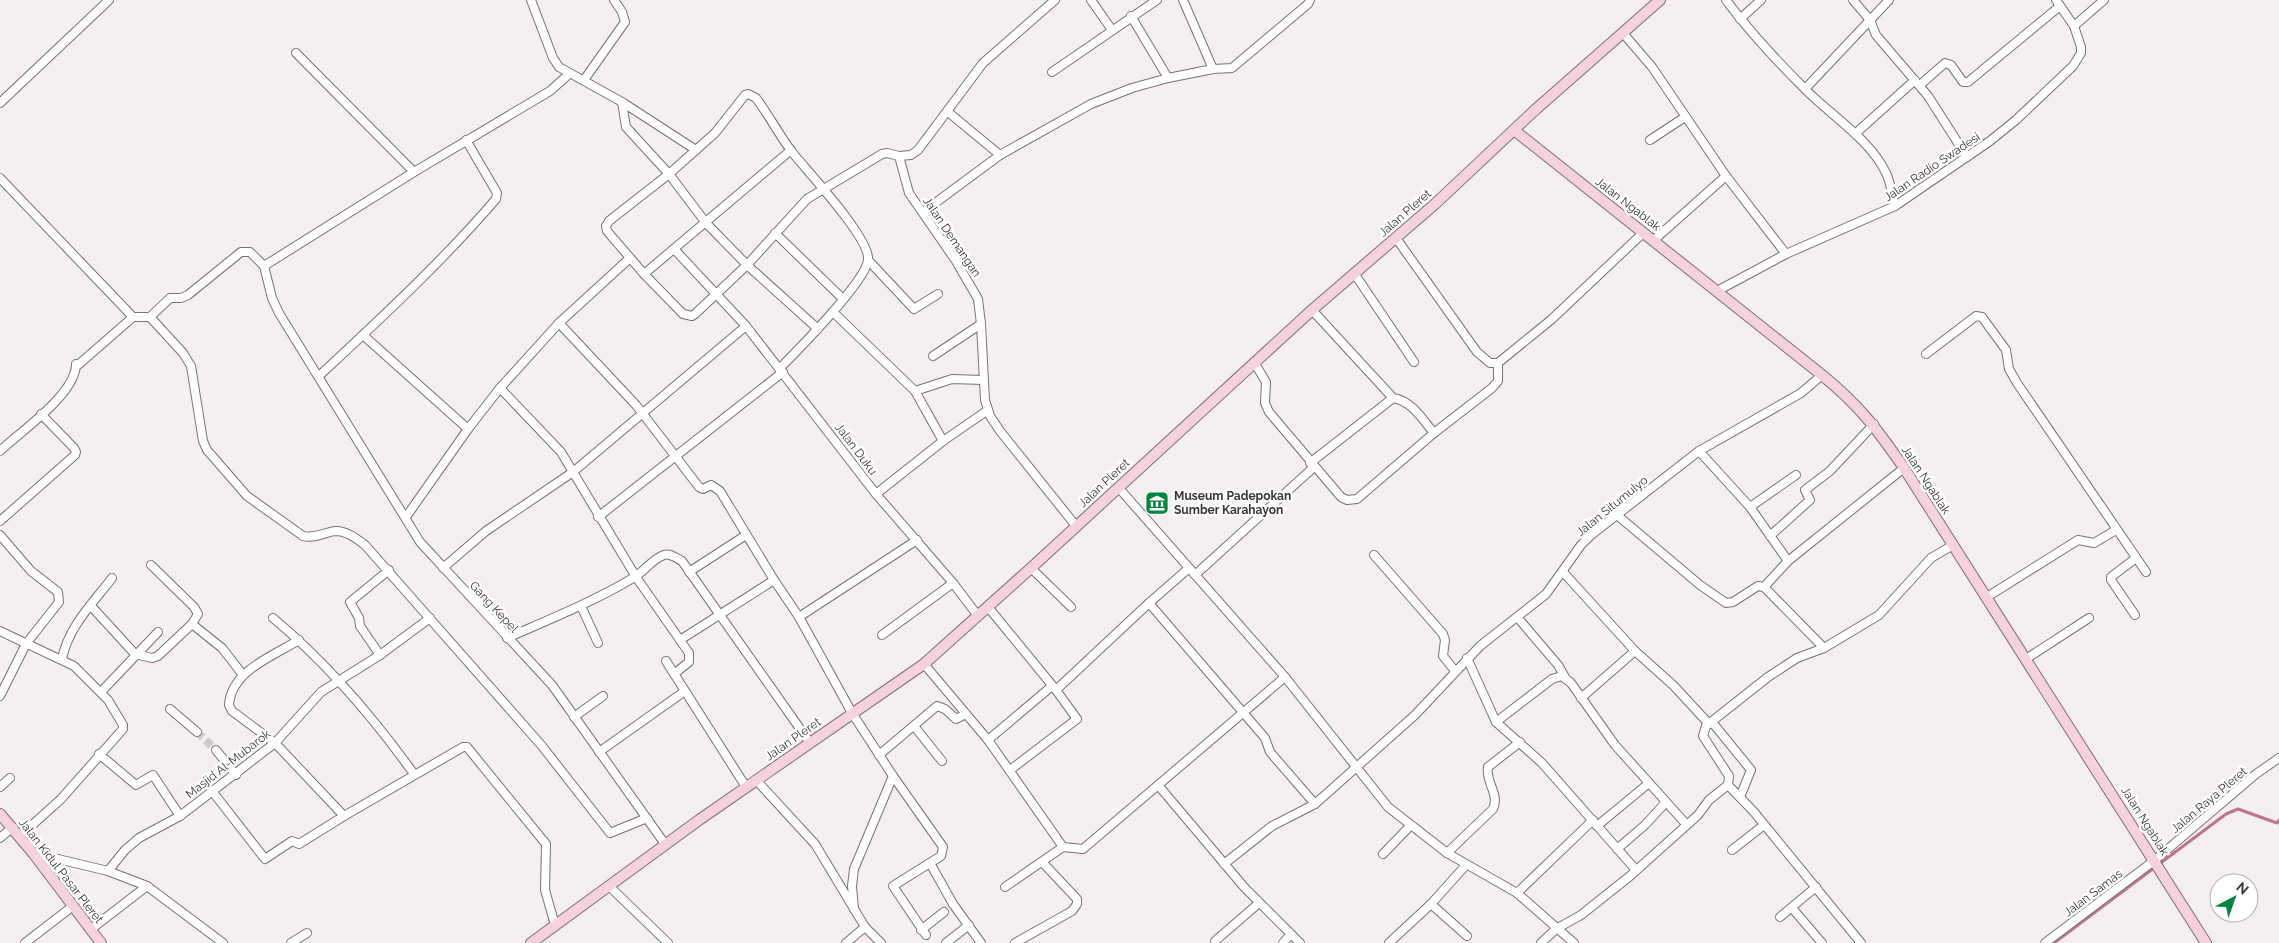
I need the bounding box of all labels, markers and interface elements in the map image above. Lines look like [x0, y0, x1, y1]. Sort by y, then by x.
street label: Jalan Radio Swadesi [1881, 130, 1983, 204]
street label: Jalan Ngablak [1593, 174, 1664, 234]
street label: Jalan Pleret [1376, 186, 1434, 240]
street label: Jalan Demangan [920, 194, 984, 280]
street label: Jalan Duku [832, 420, 880, 478]
street label: Jalan Ngablak [1899, 443, 1954, 517]
street label: Jalan Pleret [1076, 456, 1132, 510]
street label: Jalan Situmulyo [1573, 473, 1651, 539]
place label: Museum Padepokan Sumber Karahayon [1174, 489, 1291, 517]
museum icon: Museum Padepokan Sumber Karahayon [1144, 490, 1170, 516]
street label: Gang Kepel [467, 579, 522, 636]
street label: Jalan Pleret [762, 715, 824, 763]
street label: Masjid Al-Mubarok [183, 726, 274, 801]
street label: Jalan Raya Pleret [2168, 764, 2250, 836]
street label: Jalan Ngablak [2118, 784, 2172, 859]
street label: Jalan Kidul Pasar Pleret [16, 816, 106, 926]
street label: Jalan Samas [2061, 866, 2125, 919]
north arrow [2209, 873, 2259, 923]
text: N [2233, 879, 2252, 898]

